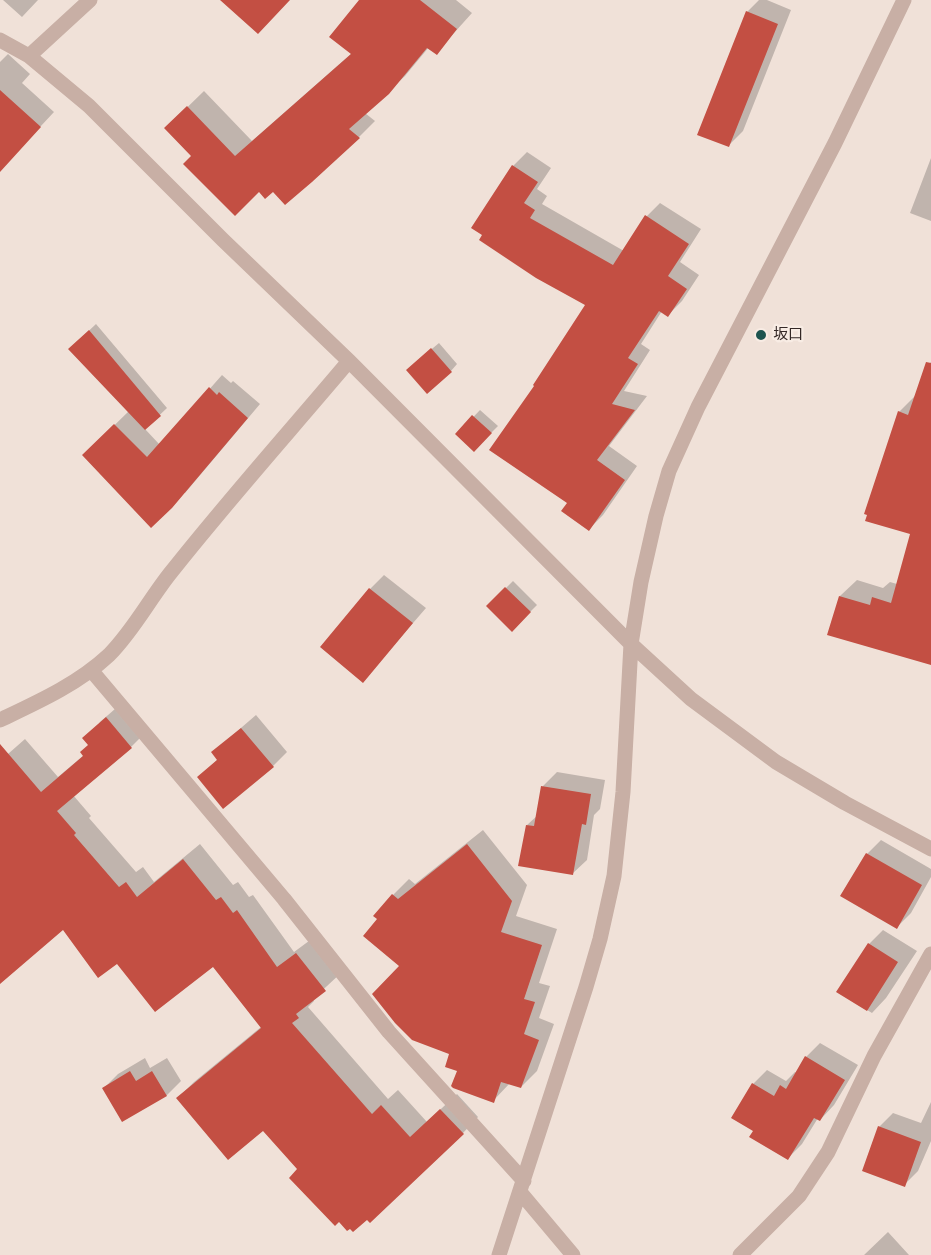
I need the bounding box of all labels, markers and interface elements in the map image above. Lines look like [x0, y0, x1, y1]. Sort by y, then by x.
place label: 坂口 [773, 326, 803, 344]
marker: 坂口 [754, 328, 768, 342]

